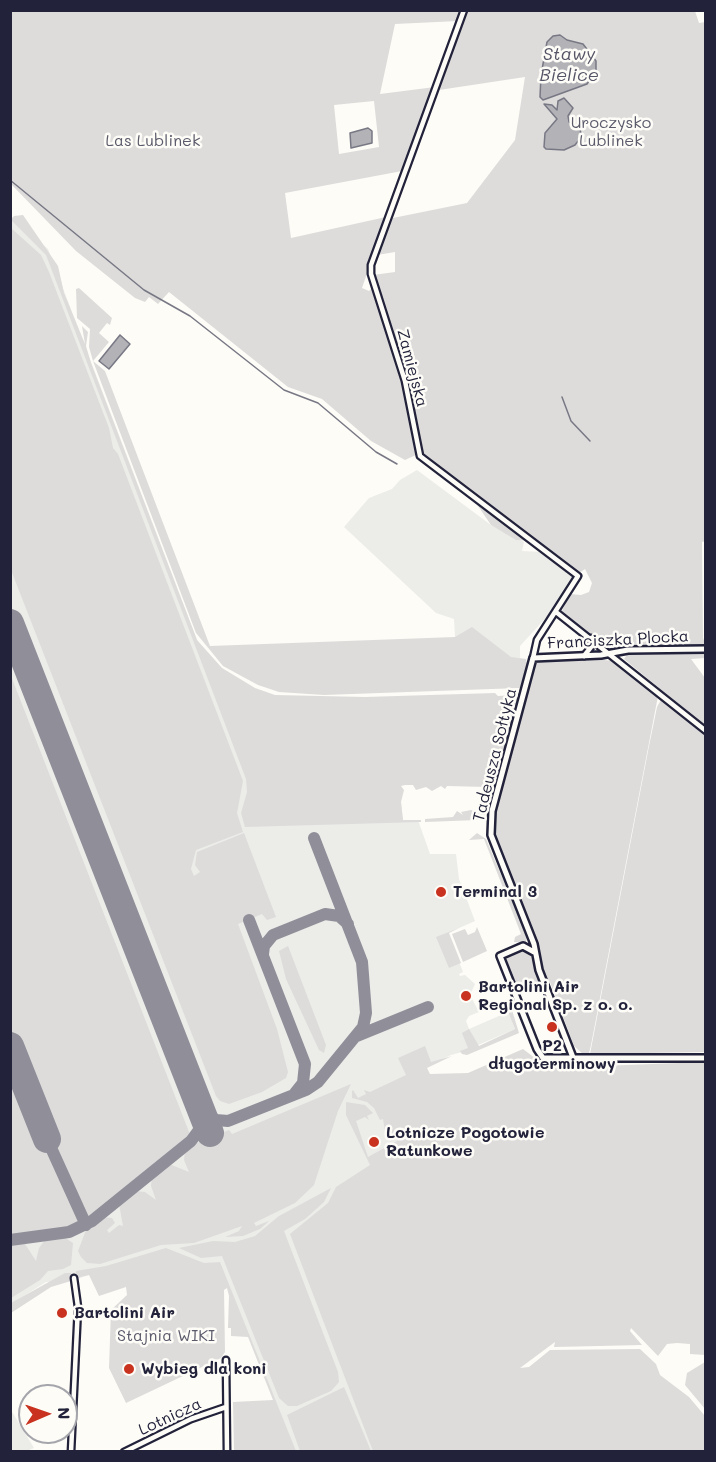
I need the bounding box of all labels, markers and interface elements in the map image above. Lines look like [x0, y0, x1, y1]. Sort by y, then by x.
water label: Stawy Bielice [539, 43, 599, 86]
park label: Uroczysko Lublinek [571, 113, 651, 151]
park label: Las Lublinek [106, 131, 200, 151]
street label: Zamiejska [392, 327, 432, 409]
street label: Franciszka Plocka [547, 627, 689, 653]
street label: Tadeusza Sołtyka [469, 686, 521, 824]
place label: Terminal 3 [453, 882, 537, 902]
marker: Terminal 3 [434, 885, 448, 899]
place label: Bartolini Air Regional Sp. z o. o. [478, 977, 633, 1015]
marker: Bartolini Air Regional Sp. z o. o. [459, 989, 473, 1003]
marker: P2 długoterminowy [545, 1020, 559, 1034]
place label: P2 długoterminowy [488, 1036, 616, 1074]
place label: Lotnicze Pogotowie Ratunkowe [386, 1123, 545, 1161]
marker: Lotnicze Pogotowie Ratunkowe [367, 1135, 381, 1149]
place label: Bartolini Air [74, 1303, 175, 1323]
marker: Bartolini Air [55, 1306, 69, 1320]
park label: Stajnia WIKI [117, 1326, 215, 1346]
place label: Wybieg dla koni [141, 1359, 267, 1379]
marker: Wybieg dla koni [122, 1362, 136, 1376]
north arrow [18, 1384, 78, 1444]
street label: Lotnicza [136, 1394, 204, 1440]
text: N [54, 1407, 75, 1420]

